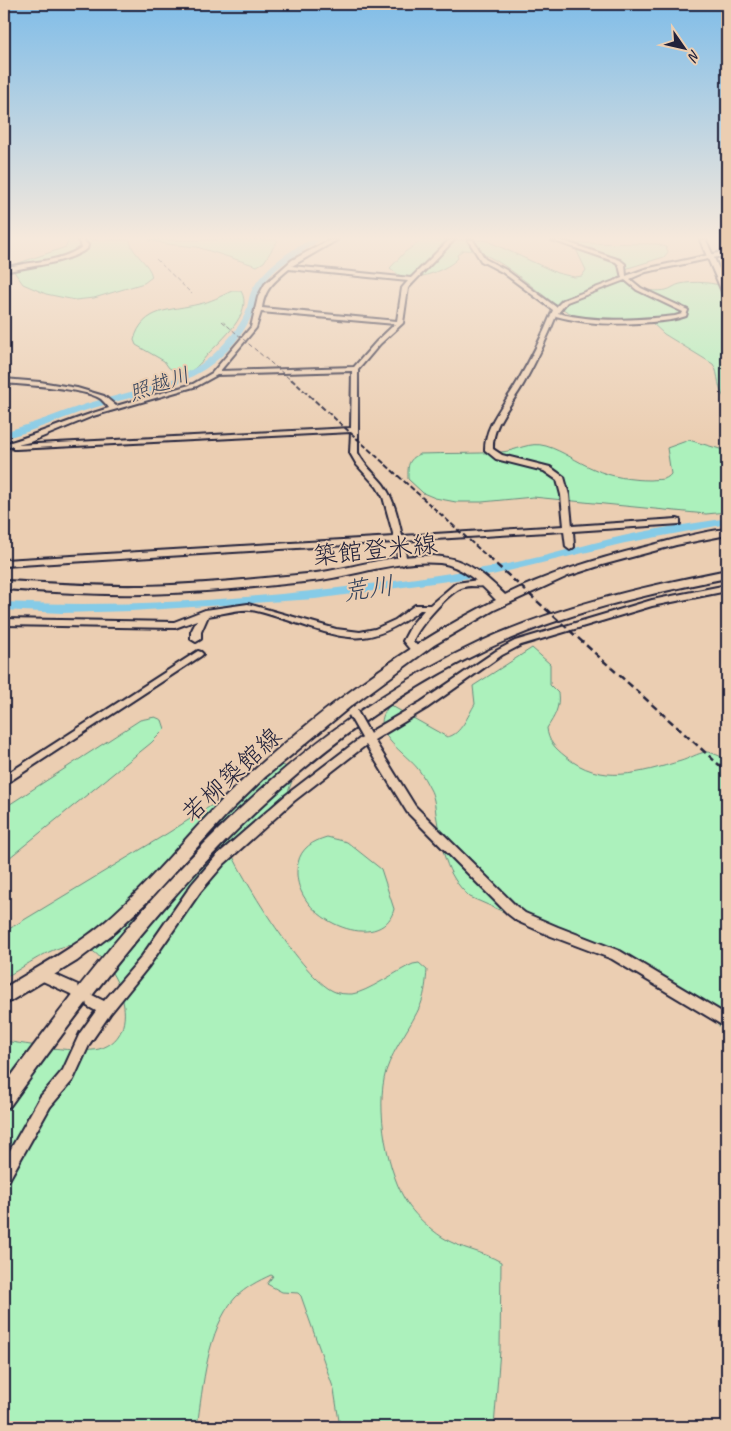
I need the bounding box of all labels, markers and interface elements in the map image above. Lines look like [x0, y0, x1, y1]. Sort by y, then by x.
north arrow [658, 22, 708, 72]
text: N [684, 47, 704, 65]
water label: 照越川 [125, 361, 193, 407]
street label: 築館登米線 [311, 528, 439, 572]
water label: 荒川 [340, 569, 396, 608]
street label: 若柳築館線 [175, 720, 288, 829]

